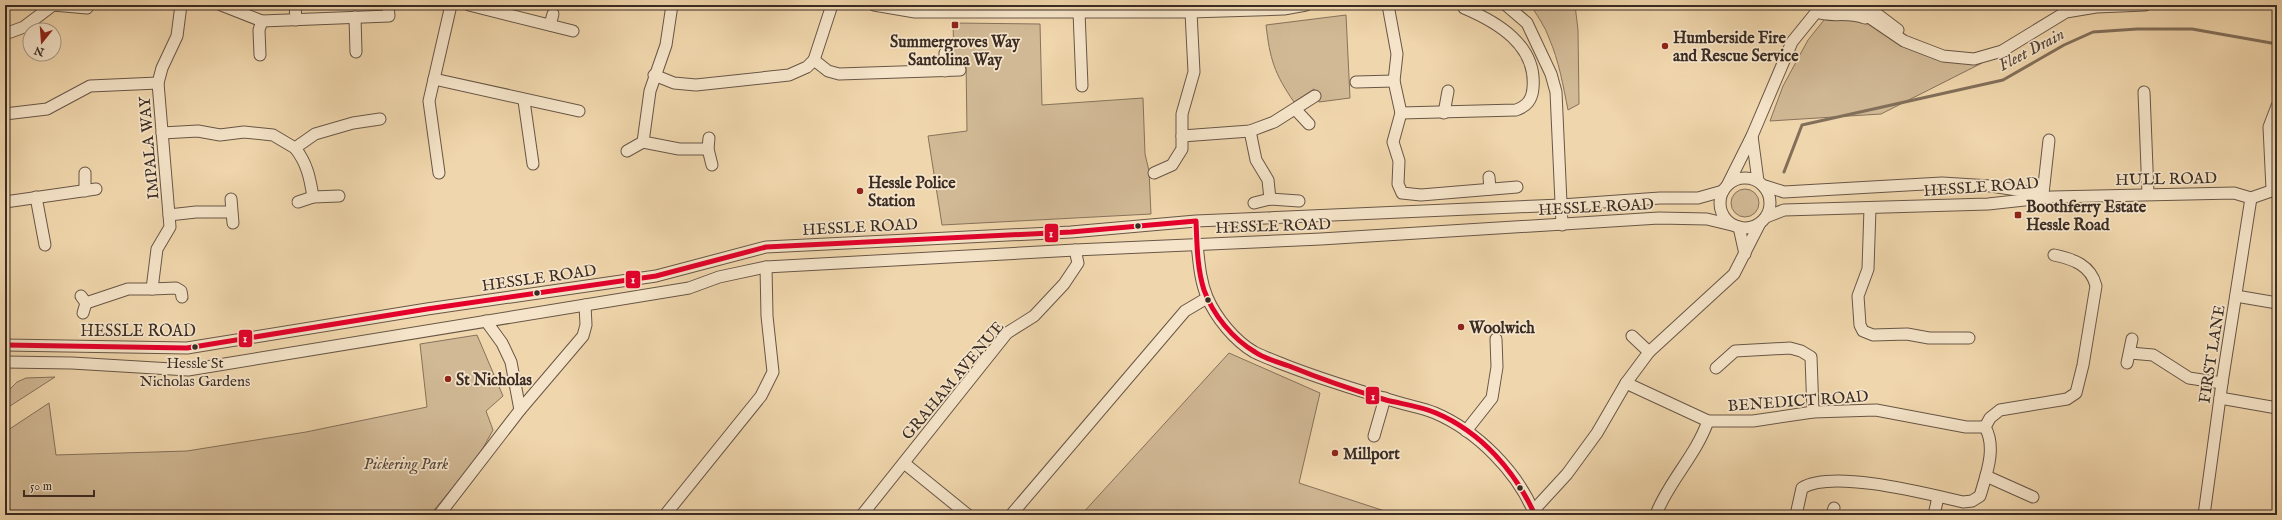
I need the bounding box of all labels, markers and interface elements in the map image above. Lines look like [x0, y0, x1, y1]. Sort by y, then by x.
marker: Summergroves Way Santolina Way [950, 20, 960, 30]
north arrow [22, 22, 62, 62]
water label: Fleet Drain [1995, 24, 2068, 77]
place label: Humberside Fire and Rescue Service [1673, 29, 1799, 67]
place label: Summergroves Way Santolina Way [890, 33, 1021, 71]
marker: Humberside Fire and Rescue Service [1660, 41, 1670, 51]
text: N [32, 42, 47, 59]
street label: IMPALA WAY [135, 94, 164, 200]
street label: HULL ROAD [2115, 169, 2217, 191]
place label: Hessle Police Station [868, 174, 956, 212]
street label: HESSLE ROAD [1923, 174, 2040, 202]
marker: Hessle Police Station [855, 186, 865, 196]
street label: HESSLE ROAD [1538, 195, 1655, 221]
place label: Boothferry Estate Hessle Road [2026, 198, 2147, 236]
marker: Boothferry Estate Hessle Road [2013, 210, 2023, 220]
street label: HESSLE ROAD [802, 215, 919, 241]
street label: HESSLE ROAD [1215, 215, 1331, 239]
unlabelled marker [1133, 221, 1143, 231]
line badge: 1 [1044, 223, 1059, 243]
text: 1 [1049, 227, 1053, 241]
street label: HESSLE ROAD [481, 261, 598, 297]
line badge: 1 [625, 270, 641, 289]
text: 1 [631, 273, 635, 287]
unlabelled marker [532, 288, 542, 298]
unlabelled marker [1203, 295, 1213, 305]
street label: FIRST LANE [2195, 304, 2231, 405]
street label: GRAHAM AVENUE [898, 318, 1009, 445]
place label: Woolwich [1468, 319, 1535, 339]
street label: HESSLE ROAD [80, 322, 196, 342]
marker: Woolwich [1456, 322, 1466, 332]
line badge: 1 [238, 329, 253, 348]
text: 1 [243, 332, 247, 346]
marker: Hessle St Nicholas Gardens [190, 342, 200, 352]
place label: Hessle St Nicholas Gardens [140, 354, 250, 391]
place label: St Nicholas [456, 371, 532, 391]
marker: St Nicholas [443, 374, 453, 384]
line badge: 1 [1365, 386, 1380, 405]
street label: BENEDICT ROAD [1727, 387, 1869, 417]
text: 1 [1371, 390, 1375, 404]
place label: Millport [1343, 445, 1400, 465]
marker: Millport [1330, 448, 1340, 458]
park label: Pickering Park [364, 455, 449, 475]
scale bar [24, 472, 94, 498]
text: 50 m [30, 479, 52, 494]
unlabelled marker [1515, 483, 1525, 493]

